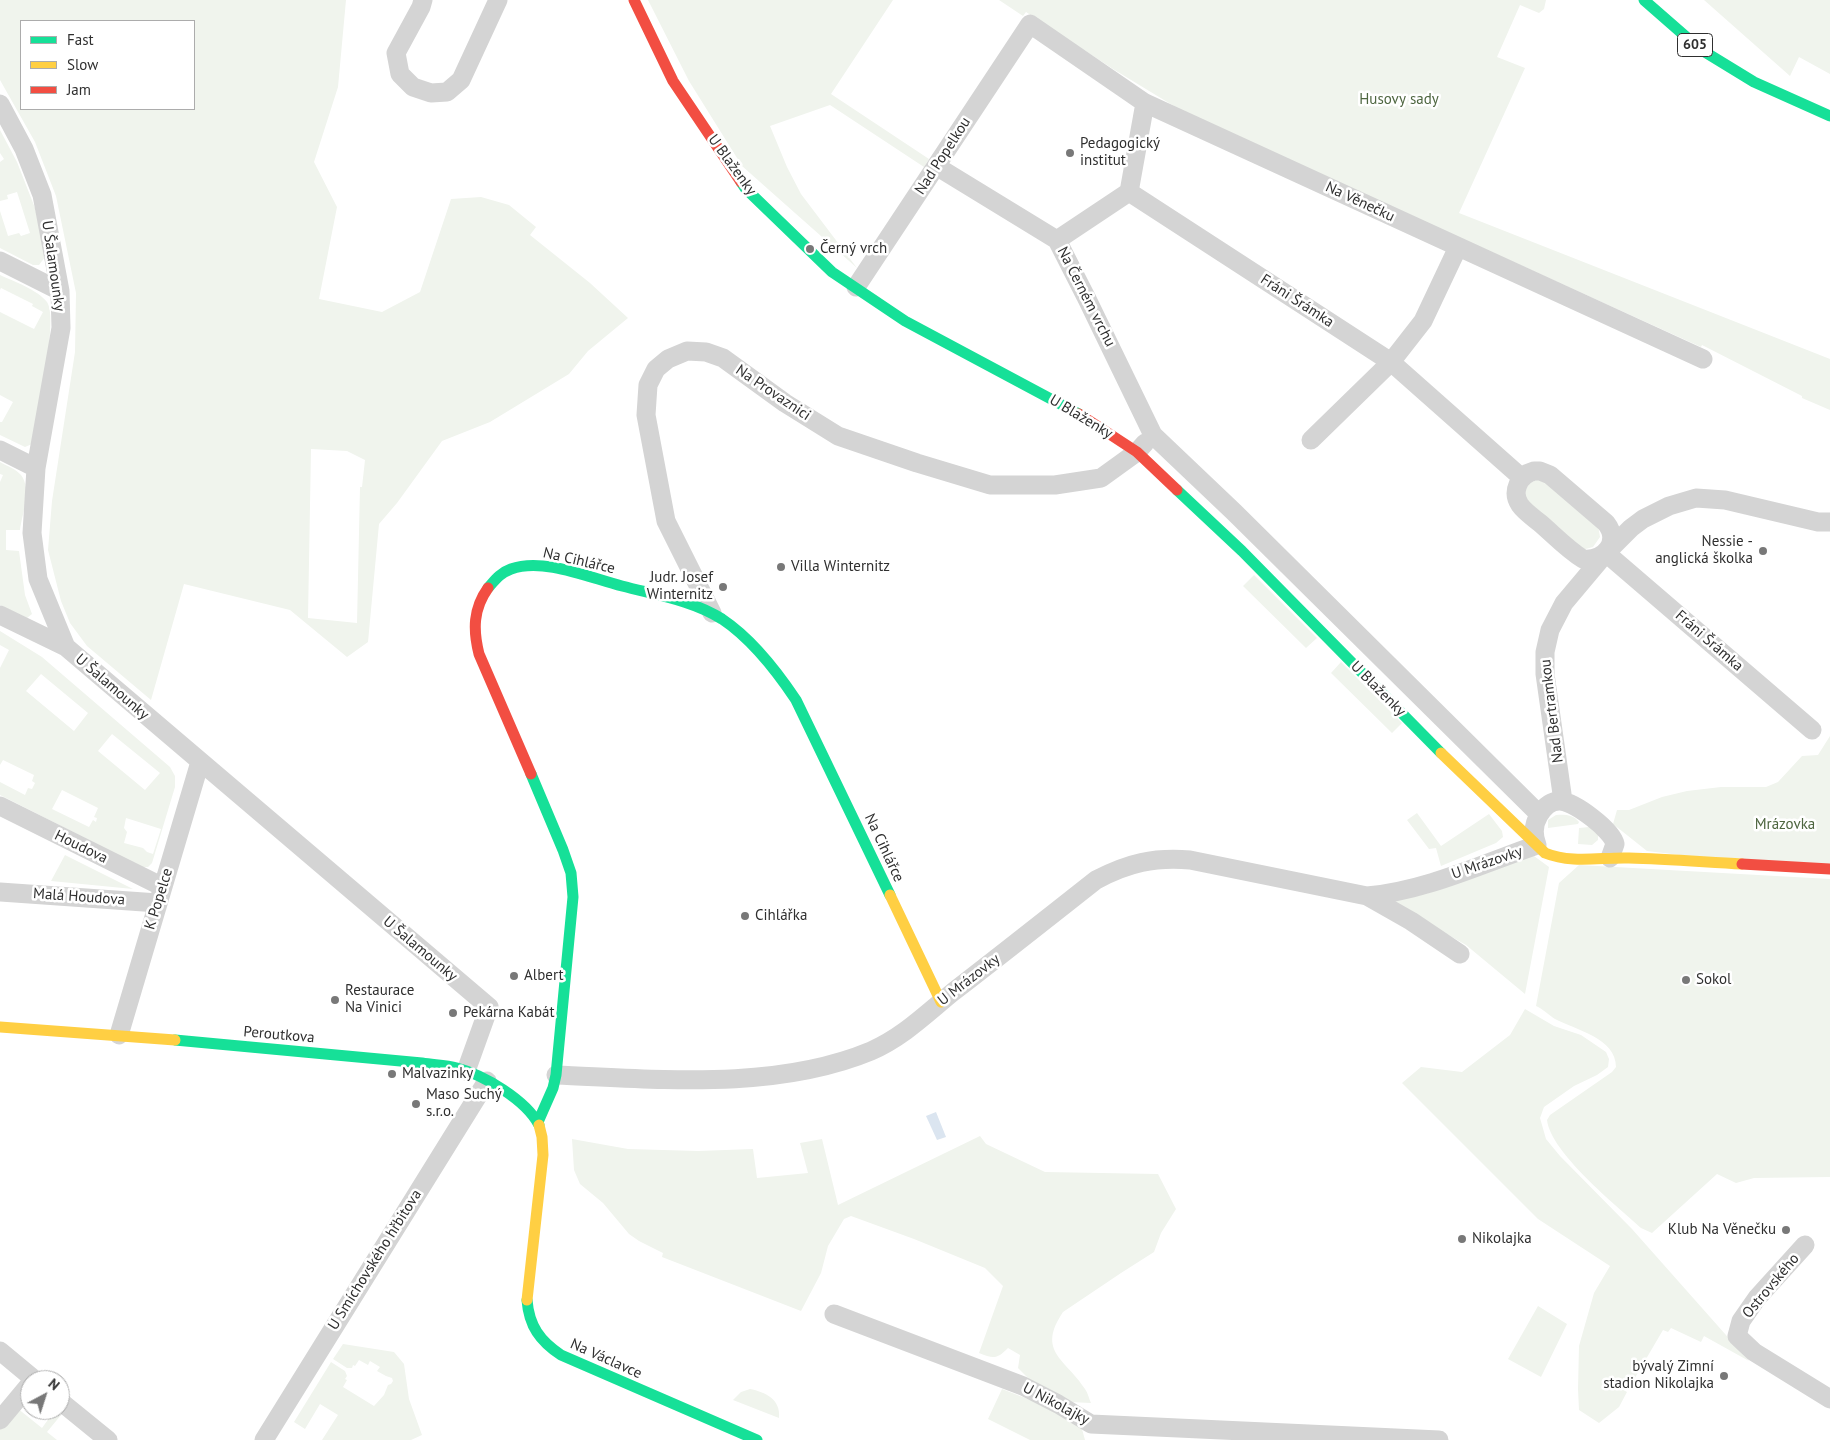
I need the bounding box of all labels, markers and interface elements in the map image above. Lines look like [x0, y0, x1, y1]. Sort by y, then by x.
legend [20, 20, 195, 110]
text: Fast [67, 30, 94, 49]
road number: 605 [1678, 34, 1712, 56]
text: Slow [67, 55, 98, 74]
text: Jam [67, 80, 91, 99]
park label: Husovy sady [1359, 91, 1439, 109]
street label: Nad Popelkou [911, 114, 975, 198]
street label: U Blaženky [704, 131, 760, 199]
place label: Pedagogický institut [1080, 135, 1160, 170]
marker: Pedagogický institut [1064, 147, 1076, 159]
street label: Na Věnečku [1322, 178, 1398, 226]
street label: U Šalamounky [38, 219, 68, 313]
place label: Černý vrch [820, 240, 887, 258]
marker: Černý vrch [804, 243, 816, 255]
street label: Na Černém vrchu [1053, 244, 1119, 350]
street label: Fráni Šrámka [1257, 271, 1337, 331]
street label: Na Provaznici [732, 361, 814, 425]
street label: U Blaženky [1046, 391, 1116, 443]
place label: Nessie - anglická školka [1655, 533, 1753, 568]
street label: Na Cihlářce [541, 544, 617, 578]
marker: Nessie - anglická školka [1757, 545, 1769, 557]
place label: Villa Winternitz [791, 558, 890, 576]
marker: Villa Winternitz [775, 561, 787, 573]
place label: Judr. Josef Winternitz [647, 569, 713, 604]
marker: Judr. Josef Winternitz [717, 581, 729, 593]
street label: Fráni Šrámka [1671, 607, 1747, 675]
street label: U Šalamounky [72, 650, 152, 724]
street label: U Blaženky [1347, 658, 1409, 720]
street label: Nad Bertramkou [1537, 658, 1567, 764]
street label: Na Cihlářce [860, 811, 908, 885]
park label: Mrázovka [1755, 816, 1815, 834]
street label: Houdova [52, 826, 110, 868]
street label: U Mrázovky [1449, 842, 1525, 884]
street label: K Popelce [141, 866, 177, 932]
street label: Malá Houdova [33, 885, 125, 909]
place label: Cihlářka [755, 907, 807, 925]
marker: Cihlářka [739, 910, 751, 922]
street label: U Šalamounky [379, 913, 461, 985]
street label: U Mrázovky [934, 950, 1004, 1010]
place label: Albert [524, 967, 564, 985]
marker: Albert [508, 970, 520, 982]
place label: Sokol [1696, 971, 1731, 989]
marker: Sokol [1680, 974, 1692, 986]
place label: Restaurace Na Vinici [345, 982, 414, 1017]
marker: Restaurace Na Vinici [329, 994, 341, 1006]
place label: Pekárna Kabát [463, 1004, 555, 1022]
marker: Pekárna Kabát [447, 1007, 459, 1019]
street label: Peroutkova [243, 1023, 315, 1047]
place label: Malvazinky [402, 1065, 473, 1083]
marker: Malvazinky [386, 1068, 398, 1080]
place label: Maso Suchý s.r.o. [426, 1086, 502, 1121]
marker: Maso Suchý s.r.o. [410, 1098, 422, 1110]
street label: U Smíchovského hřbitova [324, 1187, 426, 1333]
place label: Klub Na Věnečku [1668, 1221, 1776, 1239]
marker: Klub Na Věnečku [1780, 1224, 1792, 1236]
place label: Nikolajka [1472, 1230, 1532, 1248]
marker: Nikolajka [1456, 1233, 1468, 1245]
street label: Ostrovského [1739, 1250, 1803, 1322]
street label: Na Václavce [567, 1335, 645, 1383]
place label: bývalý Zimní stadion Nikolajka [1603, 1358, 1714, 1393]
north arrow [20, 1370, 70, 1420]
marker: bývalý Zimní stadion Nikolajka [1718, 1370, 1730, 1382]
text: N [45, 1374, 63, 1394]
street label: U Nikolajky [1020, 1379, 1092, 1429]

